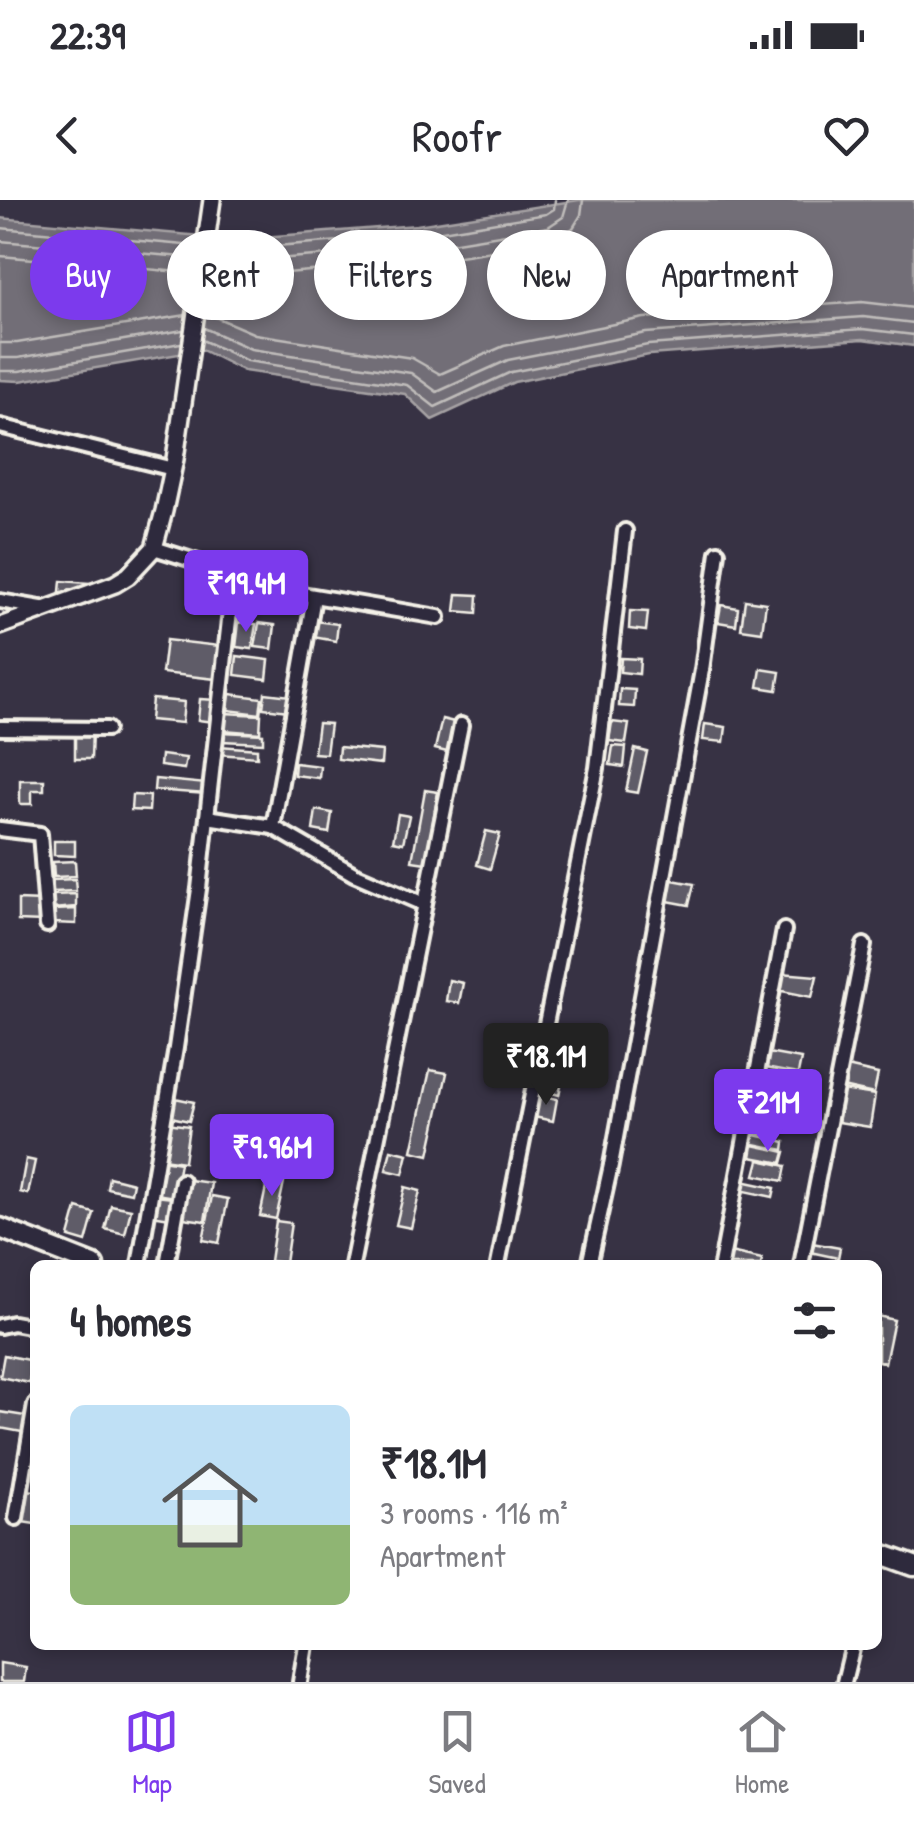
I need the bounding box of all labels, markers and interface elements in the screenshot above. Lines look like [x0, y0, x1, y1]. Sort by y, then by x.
text: 22:39 [50, 9, 125, 61]
text: Roofr [412, 105, 502, 166]
icon: back [40, 108, 95, 163]
icon: heart [819, 108, 874, 163]
chip: Buy [30, 230, 147, 320]
chip: Rent [167, 230, 294, 320]
chip: Filters [314, 230, 467, 320]
chip: New [487, 230, 606, 320]
chip: Apartment [626, 230, 833, 320]
pin: ₹19.4M [165, 550, 327, 635]
text: ₹19.4M [206, 561, 286, 604]
pin: ₹18.1M [465, 1023, 627, 1108]
text: ₹18.1M [505, 1034, 587, 1077]
pin: ₹21M [709, 1069, 827, 1154]
text: ₹21M [736, 1080, 800, 1123]
pin: ₹9.96M [191, 1114, 353, 1199]
text: ₹9.96M [232, 1125, 312, 1168]
text: 4 homes [70, 1292, 191, 1349]
icon: filters [787, 1293, 842, 1348]
text: ₹18.1M [380, 1434, 487, 1491]
icon: home [150, 1445, 270, 1565]
text: 3 rooms · 116 m² [380, 1491, 568, 1534]
text: Apartment [380, 1534, 505, 1577]
tab: Map [124, 1704, 179, 1802]
tab: Saved [428, 1704, 486, 1802]
tab: Home [735, 1704, 790, 1802]

